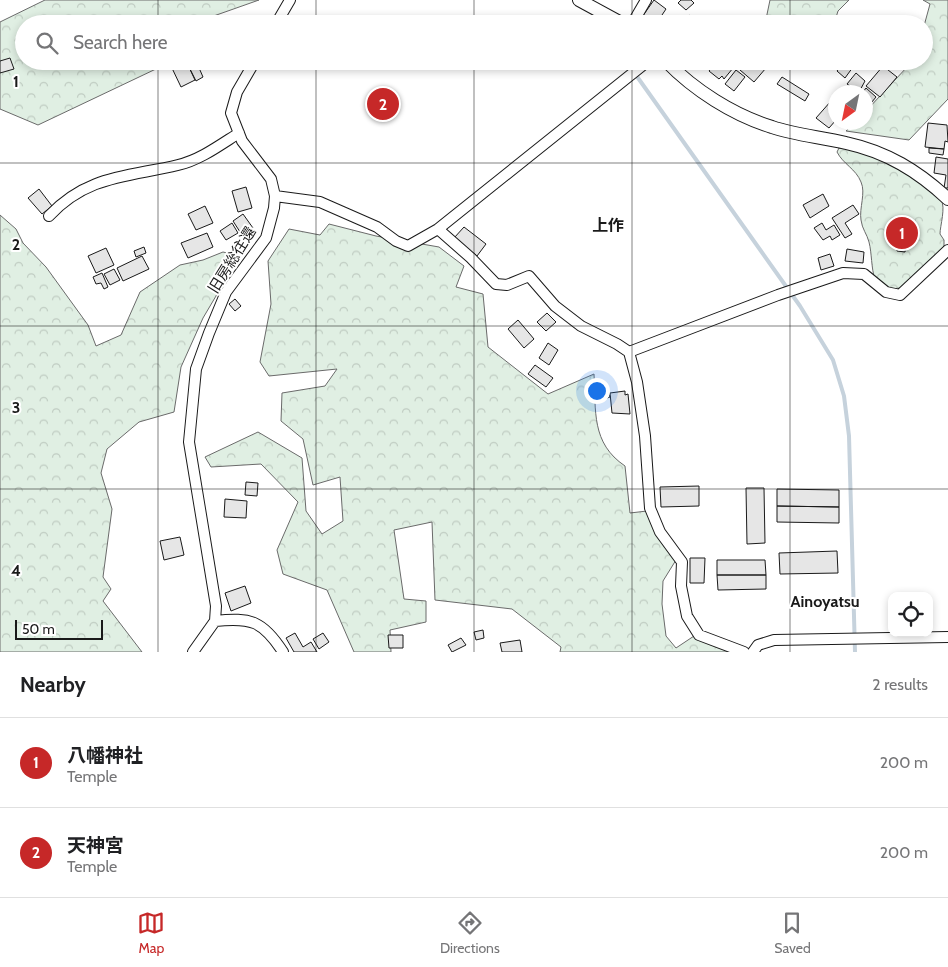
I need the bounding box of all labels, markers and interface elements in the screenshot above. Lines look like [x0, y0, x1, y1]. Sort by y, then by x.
search box [15, 15, 933, 70]
icon: search [33, 29, 61, 57]
text: Search here [73, 31, 167, 54]
text: 1 [13, 72, 19, 91]
pin: 2 [367, 85, 399, 123]
north arrow [828, 85, 873, 130]
pin: 1 [886, 214, 918, 252]
district label: 上作 [592, 216, 624, 235]
street label: 旧房総往還 [204, 223, 260, 297]
text: 2 [12, 235, 20, 254]
your location [584, 378, 610, 404]
text: 3 [12, 398, 20, 417]
text: 4 [11, 561, 21, 580]
district label: Ainoyatsu [790, 592, 860, 611]
map controls [888, 592, 933, 637]
button: locate [888, 592, 933, 637]
scale bar [15, 617, 102, 640]
text: 50 m [22, 620, 55, 638]
text: Nearby [20, 672, 86, 697]
text: 2 results [872, 675, 928, 694]
text: 八幡神社 [67, 744, 143, 767]
text: 1 [33, 753, 39, 772]
text: 200 m [880, 753, 928, 772]
text: Temple [67, 767, 117, 786]
text: 天神宮 [67, 834, 124, 857]
text: 2 [32, 843, 40, 862]
text: 200 m [880, 843, 928, 862]
text: Temple [67, 857, 117, 876]
tab: Map [137, 909, 165, 957]
tab: Directions [440, 909, 500, 957]
tab: Saved [774, 909, 811, 957]

